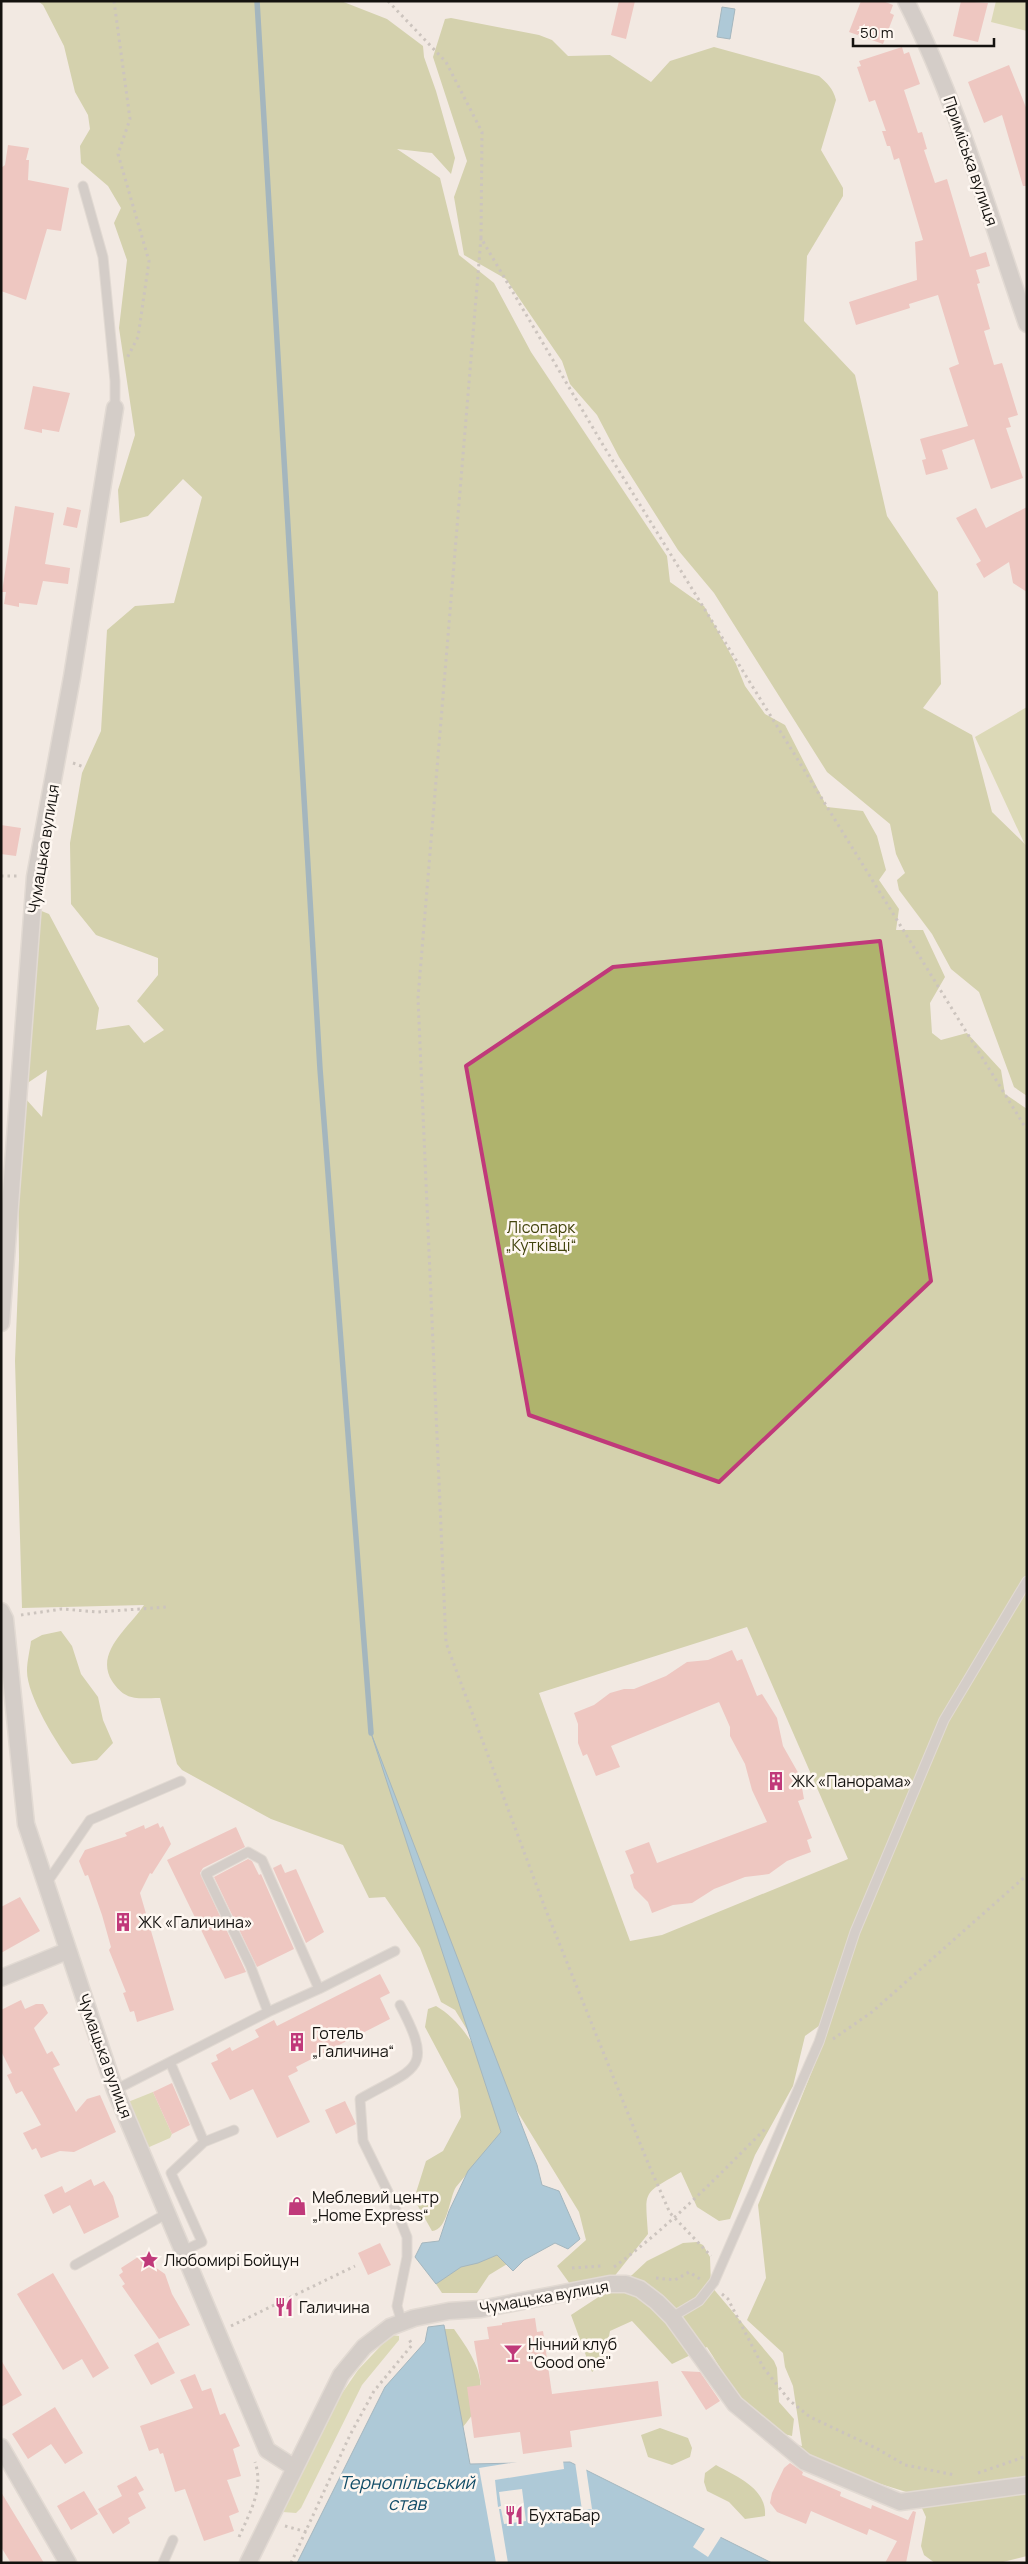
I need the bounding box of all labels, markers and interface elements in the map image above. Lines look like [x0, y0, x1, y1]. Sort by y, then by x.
scale bar [853, 15, 994, 47]
text: 50 m [860, 22, 894, 43]
street label: Приміська вулиця [939, 93, 1003, 229]
street label: Чумацька вулиця [22, 783, 64, 915]
park label: Лісопарк „Кутківці“ [505, 1216, 577, 1256]
building icon: ЖК «Панорама» [765, 1770, 787, 1792]
place label: ЖК «Панорама» [791, 1770, 912, 1792]
building icon: ЖК «Галичина» [112, 1911, 134, 1933]
place label: ЖК «Галичина» [138, 1911, 252, 1933]
street label: Чумацька вулиця [72, 1991, 138, 2121]
place label: Готель „Галичина“ [312, 2022, 394, 2062]
building icon: Готель „Галичина“ [286, 2031, 308, 2053]
place label: Меблевий центр „Home Express“ [312, 2186, 439, 2226]
shop icon: Меблевий центр „Home Express“ [286, 2195, 308, 2217]
place icon: Любомирі Бойцун [138, 2249, 160, 2271]
place label: Любомирі Бойцун [164, 2249, 299, 2271]
street label: Чумацька вулиця [478, 2275, 610, 2319]
restaurant icon: Галичина [273, 2296, 295, 2318]
place label: Галичина [299, 2296, 370, 2318]
place label: Нічний клуб "Good one" [528, 2333, 617, 2373]
bar icon: Нічний клуб "Good one" [502, 2342, 524, 2364]
water label: Тернопільський став [339, 2470, 476, 2515]
restaurant icon: БухтаБар [503, 2504, 525, 2526]
place label: БухтаБар [529, 2504, 600, 2526]

